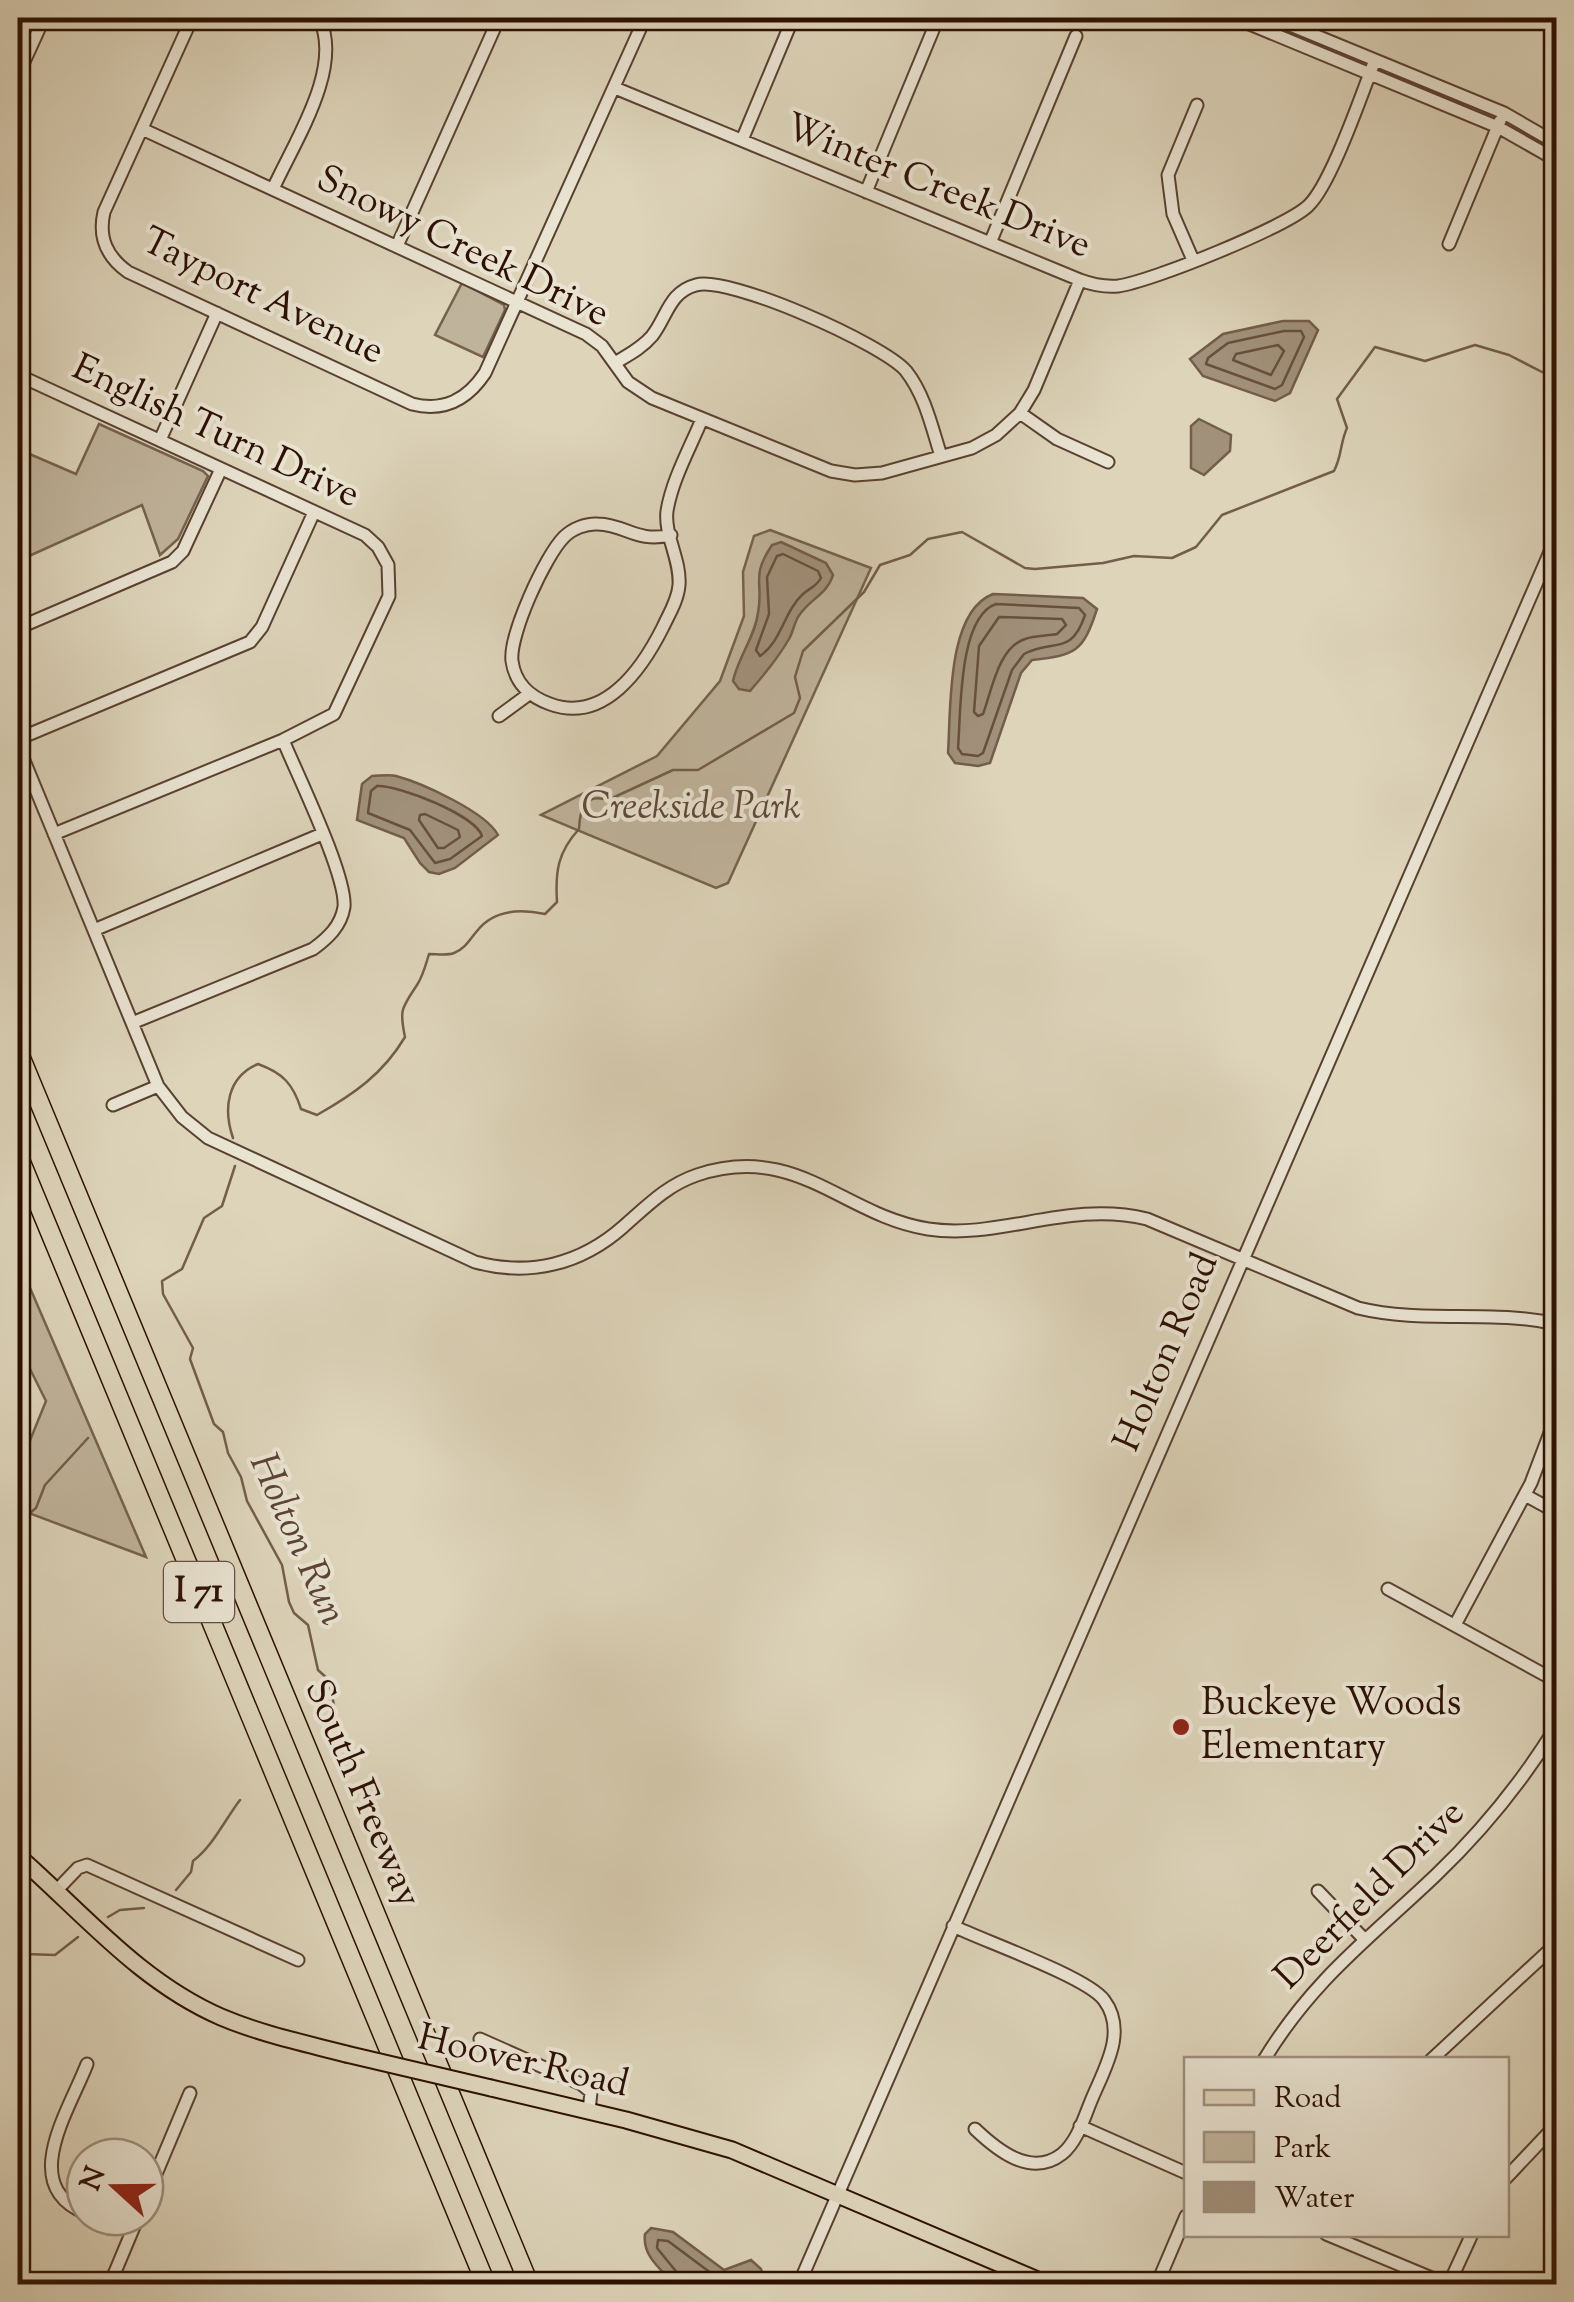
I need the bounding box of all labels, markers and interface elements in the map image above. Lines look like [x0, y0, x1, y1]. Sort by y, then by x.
street label: Winter Creek Drive [776, 102, 1098, 274]
street label: Snowy Creek Drive [307, 154, 617, 342]
street label: Tayport Avenue [132, 216, 392, 380]
street label: English Turn Drive [62, 343, 368, 523]
park label: Creekside Park [581, 782, 801, 836]
street label: Holton Road [1102, 1246, 1234, 1460]
water label: Holton Run [233, 1445, 359, 1635]
road number: I 71 [164, 1562, 234, 1622]
street label: South Freeway [289, 1672, 433, 1916]
place label: Buckeye Woods Elementary [1201, 1678, 1461, 1776]
marker: Buckeye Woods Elementary [1170, 1716, 1192, 1738]
street label: Deerfield Drive [1264, 1789, 1478, 2003]
street label: Hoover Road [412, 2013, 634, 2113]
legend [1184, 2057, 1509, 2237]
text: Road [1274, 2078, 1341, 2121]
text: Park [1274, 2128, 1331, 2171]
north arrow [65, 2137, 165, 2237]
text: N [72, 2162, 117, 2197]
text: Water [1274, 2178, 1355, 2221]

